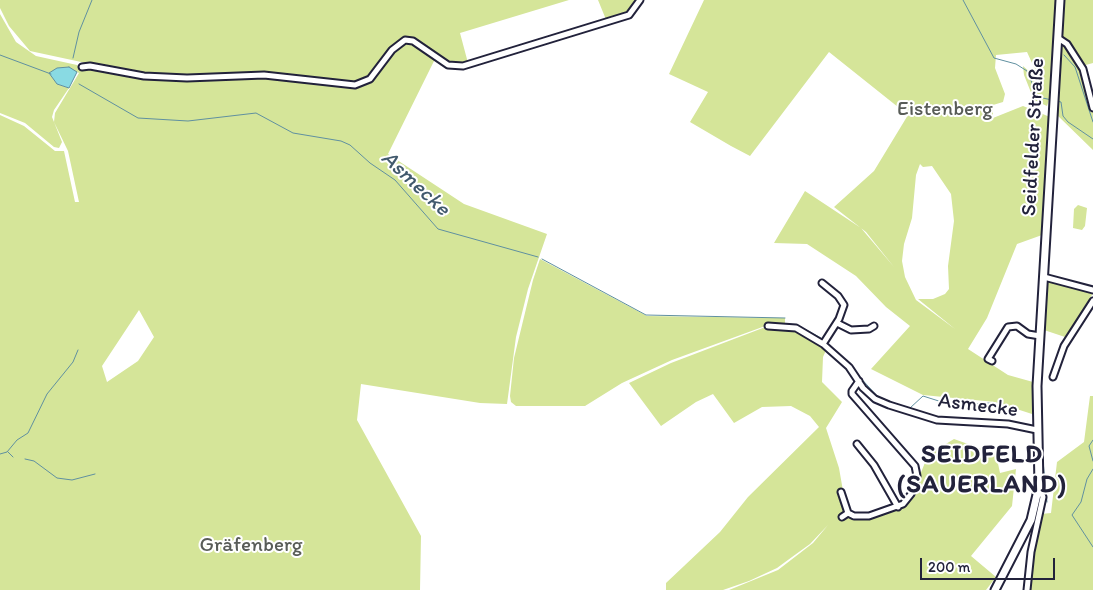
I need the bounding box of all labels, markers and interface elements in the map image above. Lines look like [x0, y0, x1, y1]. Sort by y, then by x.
street label: Seidfelder Straße [1017, 57, 1051, 217]
park label: Eistenberg [897, 97, 993, 123]
water label: Asmecke [375, 146, 455, 222]
street label: Asmecke [937, 389, 1019, 423]
district label: SEIDFELD (SAUERLAND) [895, 439, 1069, 500]
park label: Gräfenberg [199, 533, 303, 559]
scale bar [923, 548, 1058, 580]
text: 200 m [928, 558, 970, 576]

